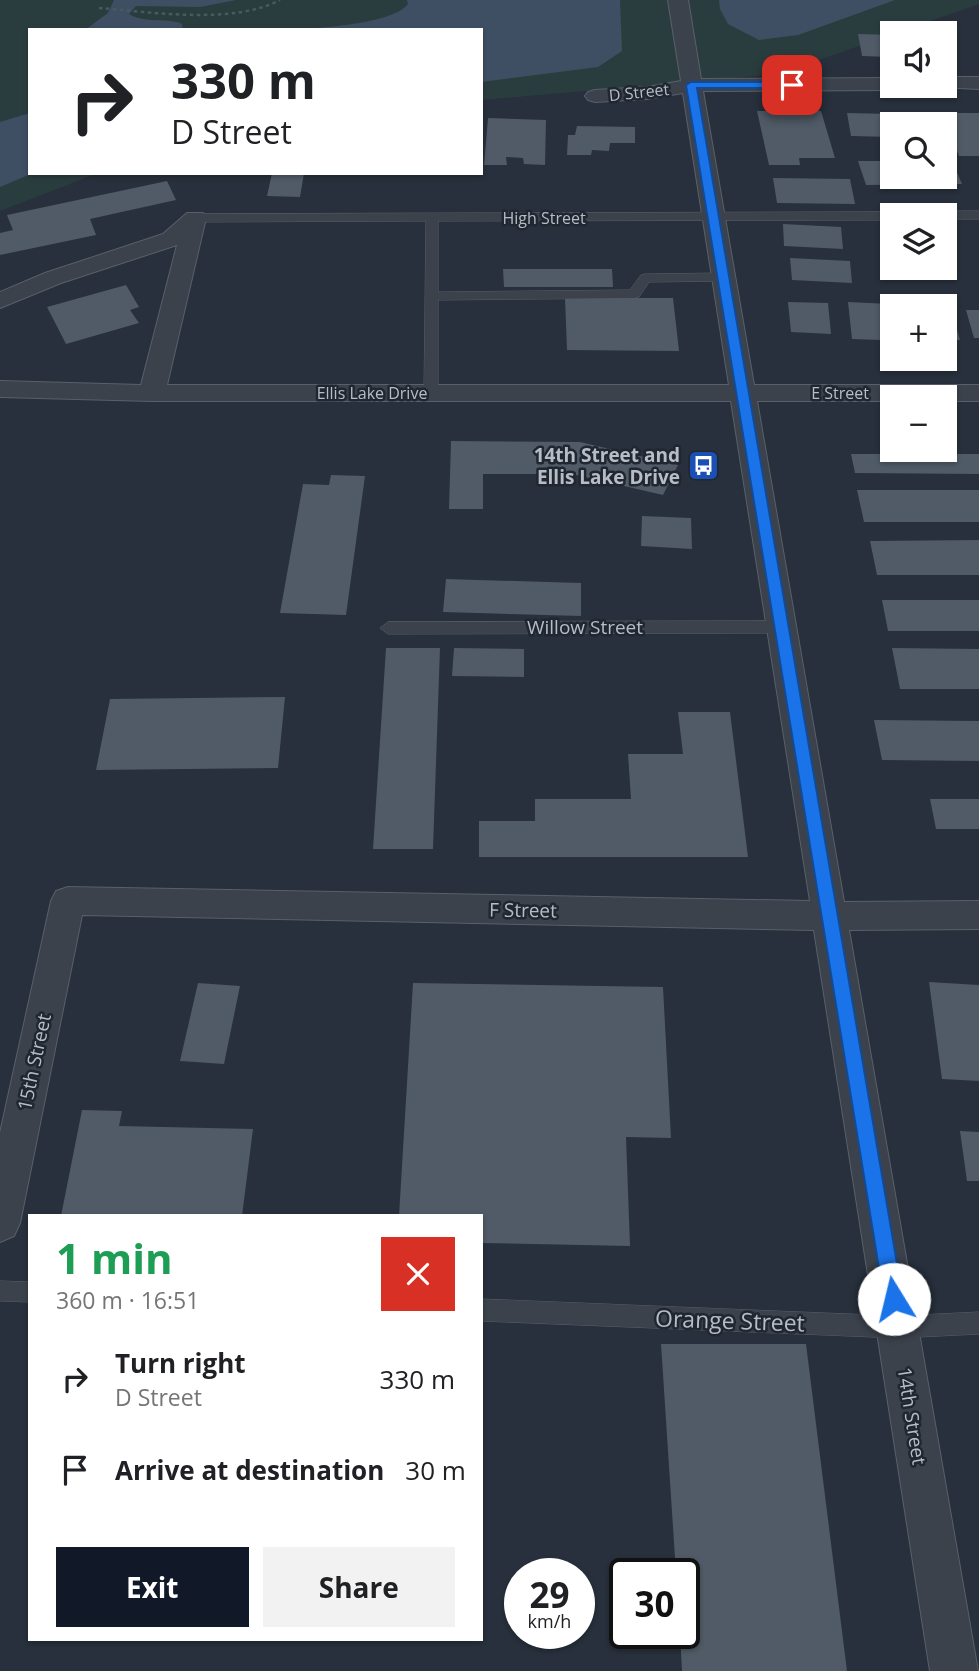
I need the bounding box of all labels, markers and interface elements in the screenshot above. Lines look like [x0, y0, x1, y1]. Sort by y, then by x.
map controls [880, 21, 957, 462]
button: sound [880, 21, 957, 98]
text: 330 m [171, 47, 316, 113]
pin [762, 55, 822, 115]
icon: right [56, 56, 147, 147]
icon: arrive [773, 66, 811, 104]
street label: D Street [608, 78, 671, 106]
text: D Street [171, 110, 292, 153]
button: search [880, 112, 957, 189]
button: layers [880, 203, 957, 280]
street label: High Street [502, 207, 586, 229]
button: + [880, 294, 957, 371]
street label: Ellis Lake Drive [317, 382, 427, 404]
street label: E Street [811, 382, 869, 404]
button: − [880, 385, 957, 462]
place label: 14th Street and Ellis Lake Drive [534, 442, 680, 490]
bus stop icon: 14th Street and Ellis Lake Drive [686, 449, 720, 483]
street label: Willow Street [527, 614, 643, 640]
street label: F Street [489, 896, 557, 924]
street label: 15th Street [11, 1011, 57, 1113]
text: 1 min [56, 1229, 173, 1286]
button: close [381, 1237, 455, 1311]
position arrow [857, 1262, 931, 1336]
text: 360 m · 16:51 [56, 1284, 199, 1316]
street label: Orange Street [655, 1301, 805, 1339]
text: Turn right [115, 1345, 246, 1381]
icon: right [56, 1360, 94, 1398]
text: 330 m [380, 1361, 455, 1397]
street label: 14th Street [891, 1365, 933, 1467]
text: D Street [115, 1381, 202, 1413]
icon: arrive [56, 1451, 94, 1489]
text: Arrive at destination [115, 1452, 384, 1488]
text: 30 m [405, 1452, 466, 1488]
button: Exit [56, 1547, 249, 1627]
button: Share [263, 1547, 455, 1627]
speed limit sign: 30 [609, 1558, 700, 1649]
text: 29 [529, 1571, 570, 1618]
text: km/h [528, 1609, 571, 1633]

